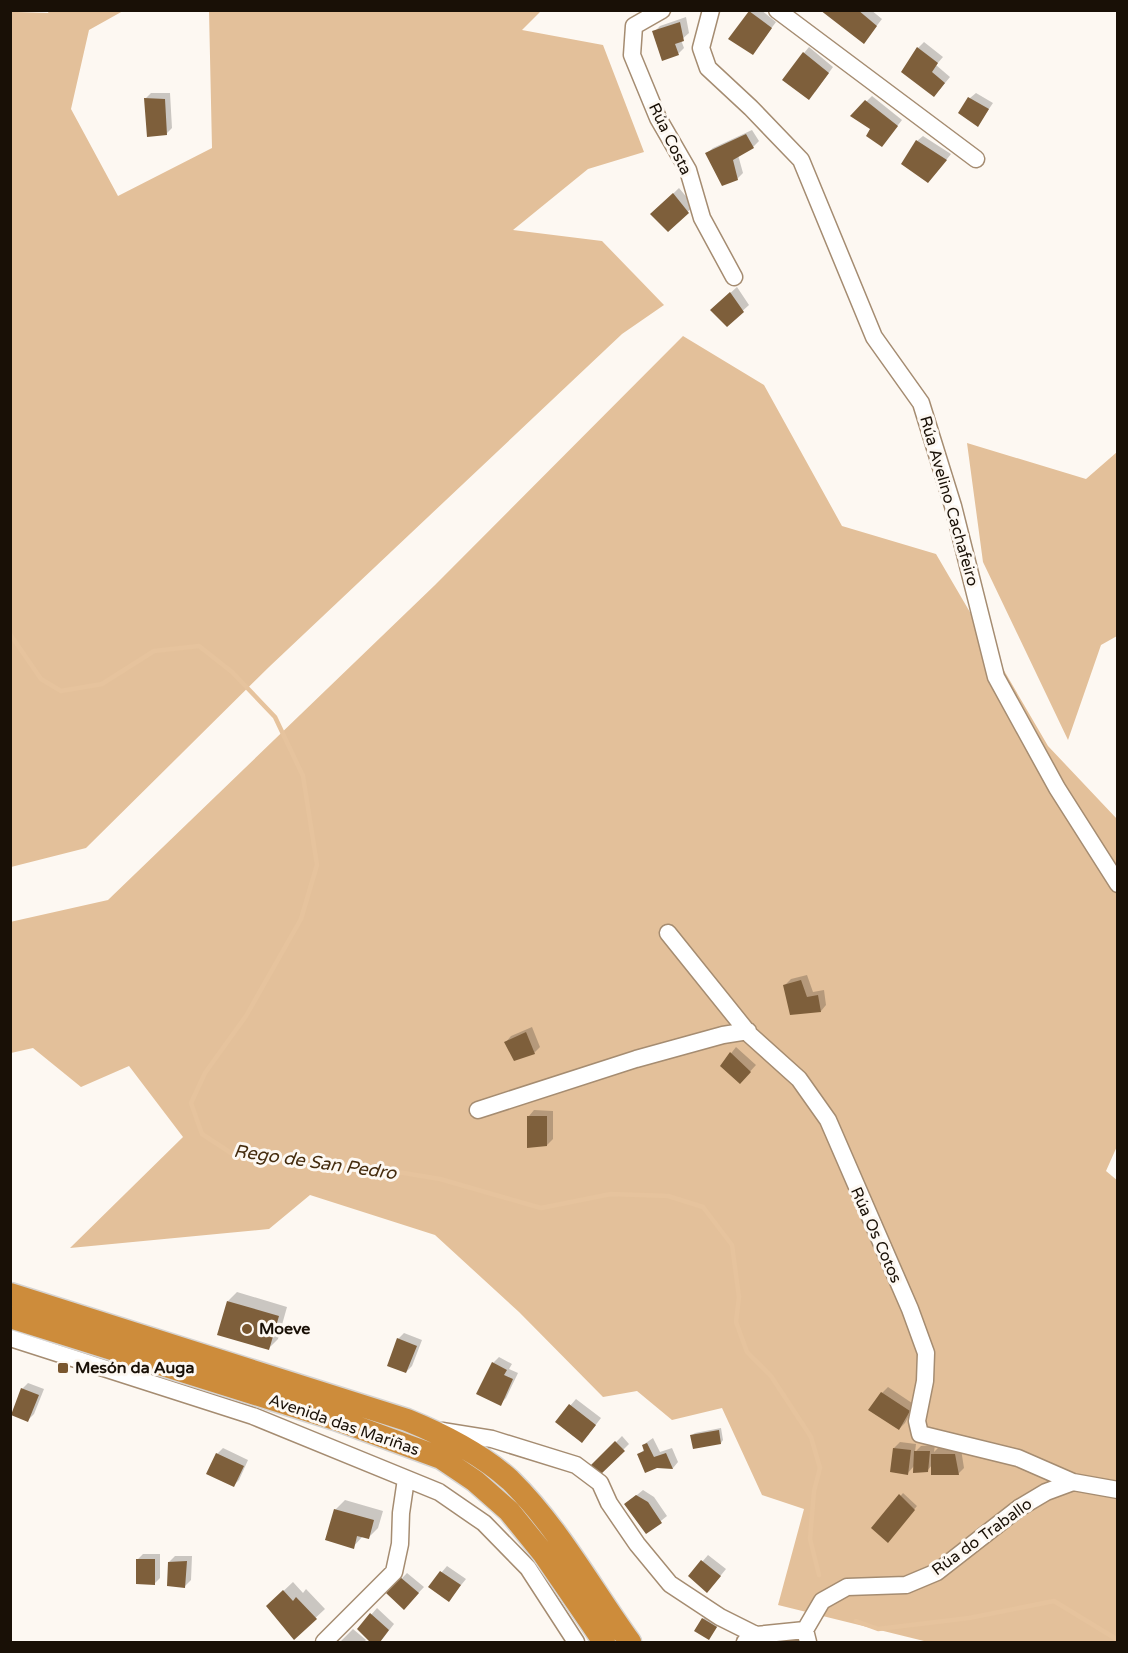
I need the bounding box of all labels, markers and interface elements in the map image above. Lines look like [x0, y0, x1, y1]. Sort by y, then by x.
street label: Rúa Costa [644, 100, 696, 178]
street label: Rúa Avelino Cachafeiro [915, 414, 983, 588]
water label: Rego de San Pedro [232, 1140, 399, 1184]
street label: Rúa Os Cotos [846, 1184, 906, 1286]
place label: Moeve [259, 1319, 310, 1339]
marker: Moeve [240, 1322, 254, 1336]
place label: Mesón da Auga [75, 1358, 194, 1378]
marker: Mesón da Auga [56, 1361, 70, 1375]
street label: Avenida das Mariñas [266, 1390, 422, 1460]
street label: Rúa do Traballo [928, 1494, 1036, 1580]

